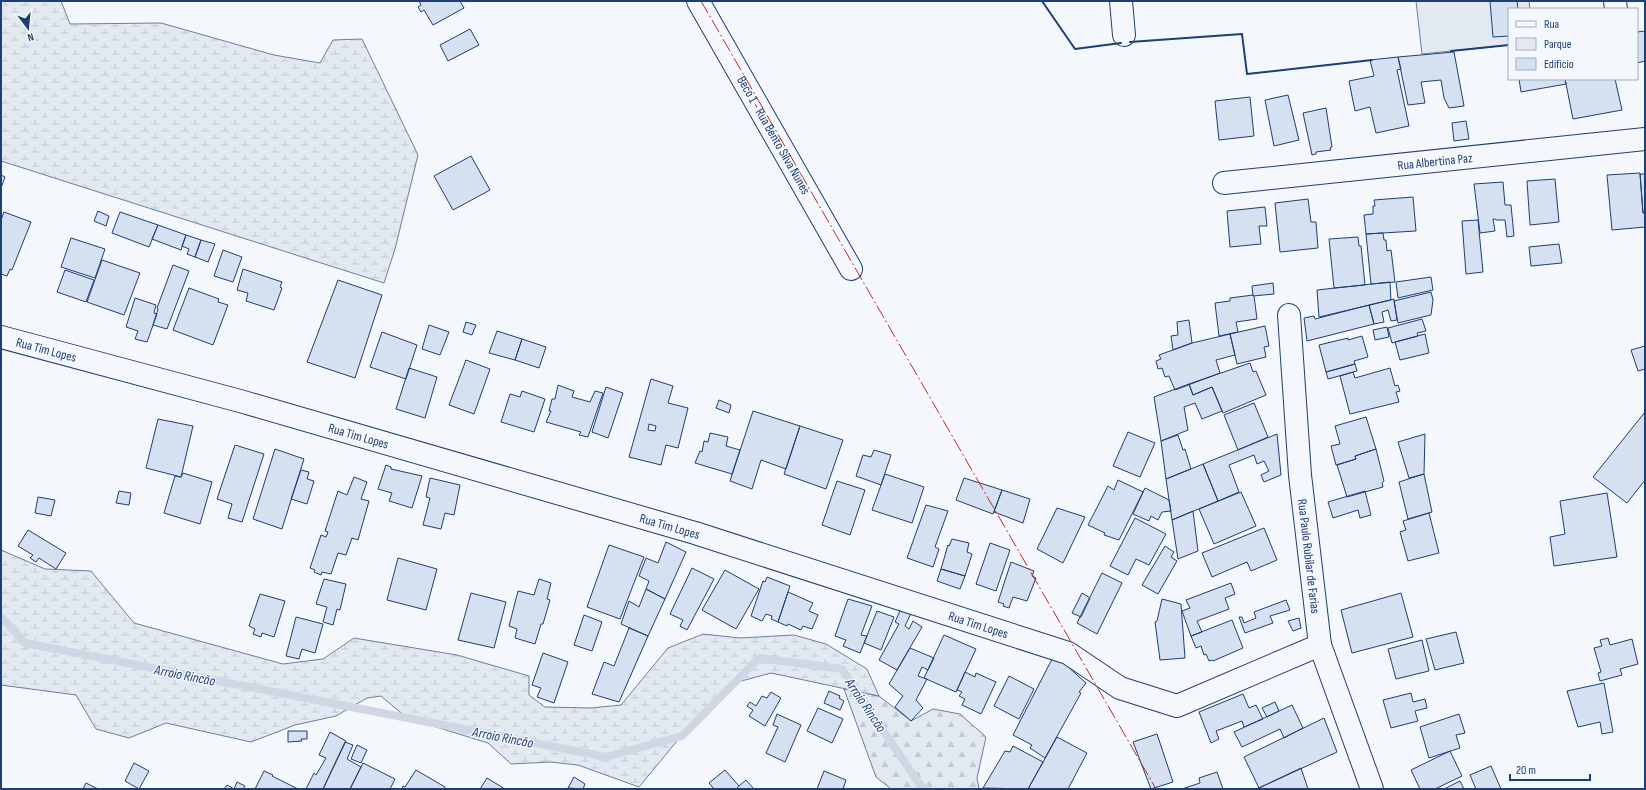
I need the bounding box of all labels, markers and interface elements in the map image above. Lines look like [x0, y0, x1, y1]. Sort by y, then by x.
north arrow [8, 8, 48, 48]
legend [1508, 8, 1638, 80]
text: Rua [1544, 17, 1560, 32]
text: N [26, 30, 35, 44]
text: Parque [1544, 37, 1572, 52]
text: Edifício [1544, 57, 1574, 72]
street label: Beco 1 - Rua Bento Silva Nunes [733, 73, 814, 198]
street label: Rua Albertina Paz [1397, 150, 1474, 174]
street label: Rua Tim Lopes [14, 334, 79, 366]
street label: Rua Tim Lopes [326, 420, 391, 453]
street label: Rua Paulo Rubilar de Farias [1294, 498, 1323, 615]
street label: Rua Tim Lopes [638, 510, 702, 543]
street label: Rua Tim Lopes [946, 608, 1011, 642]
water label: Arroio Rincão [152, 661, 217, 690]
water label: Arroio Rincão [841, 674, 890, 736]
water label: Arroio Rincão [470, 723, 535, 752]
scale bar [1510, 756, 1590, 782]
text: 20 m [1516, 763, 1536, 778]

